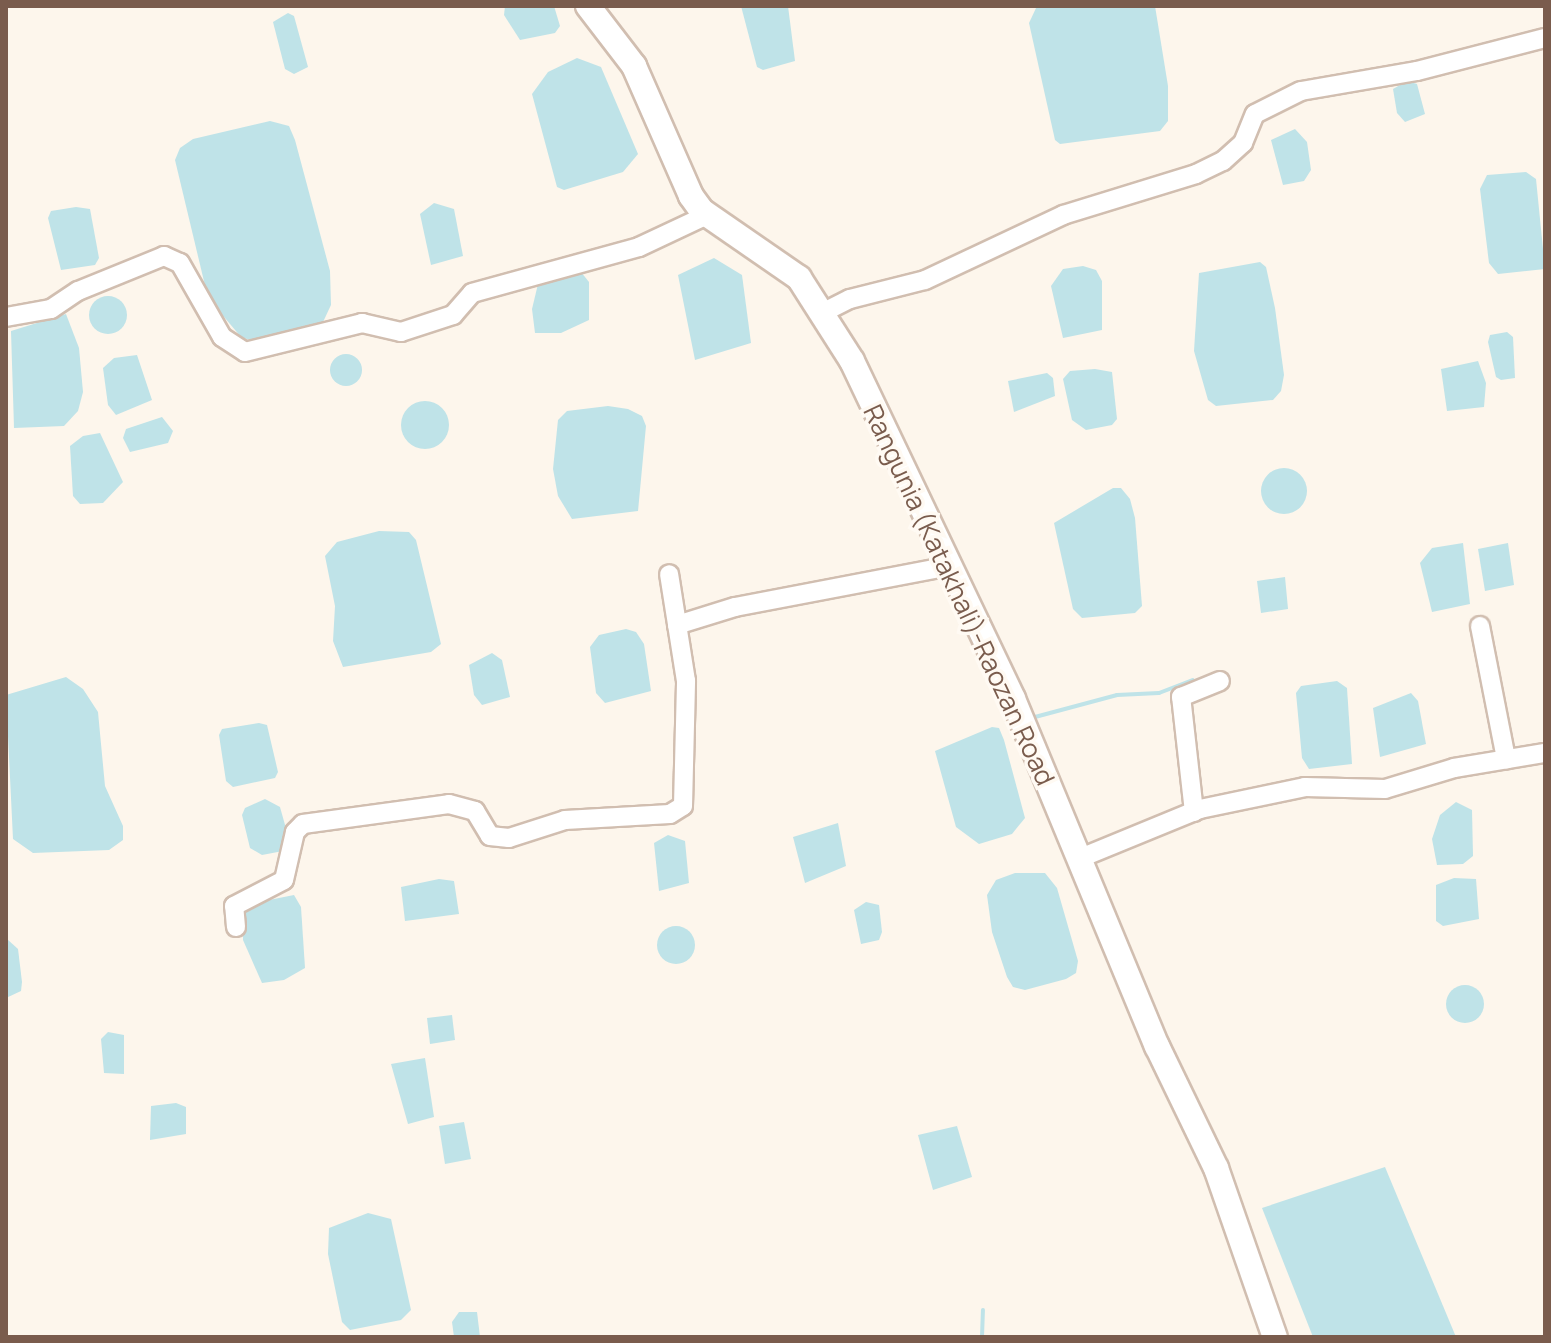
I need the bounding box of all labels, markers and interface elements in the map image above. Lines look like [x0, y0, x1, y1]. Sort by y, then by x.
street label: Rangunia (Katakhali)-Raozan Road [857, 400, 1061, 790]

